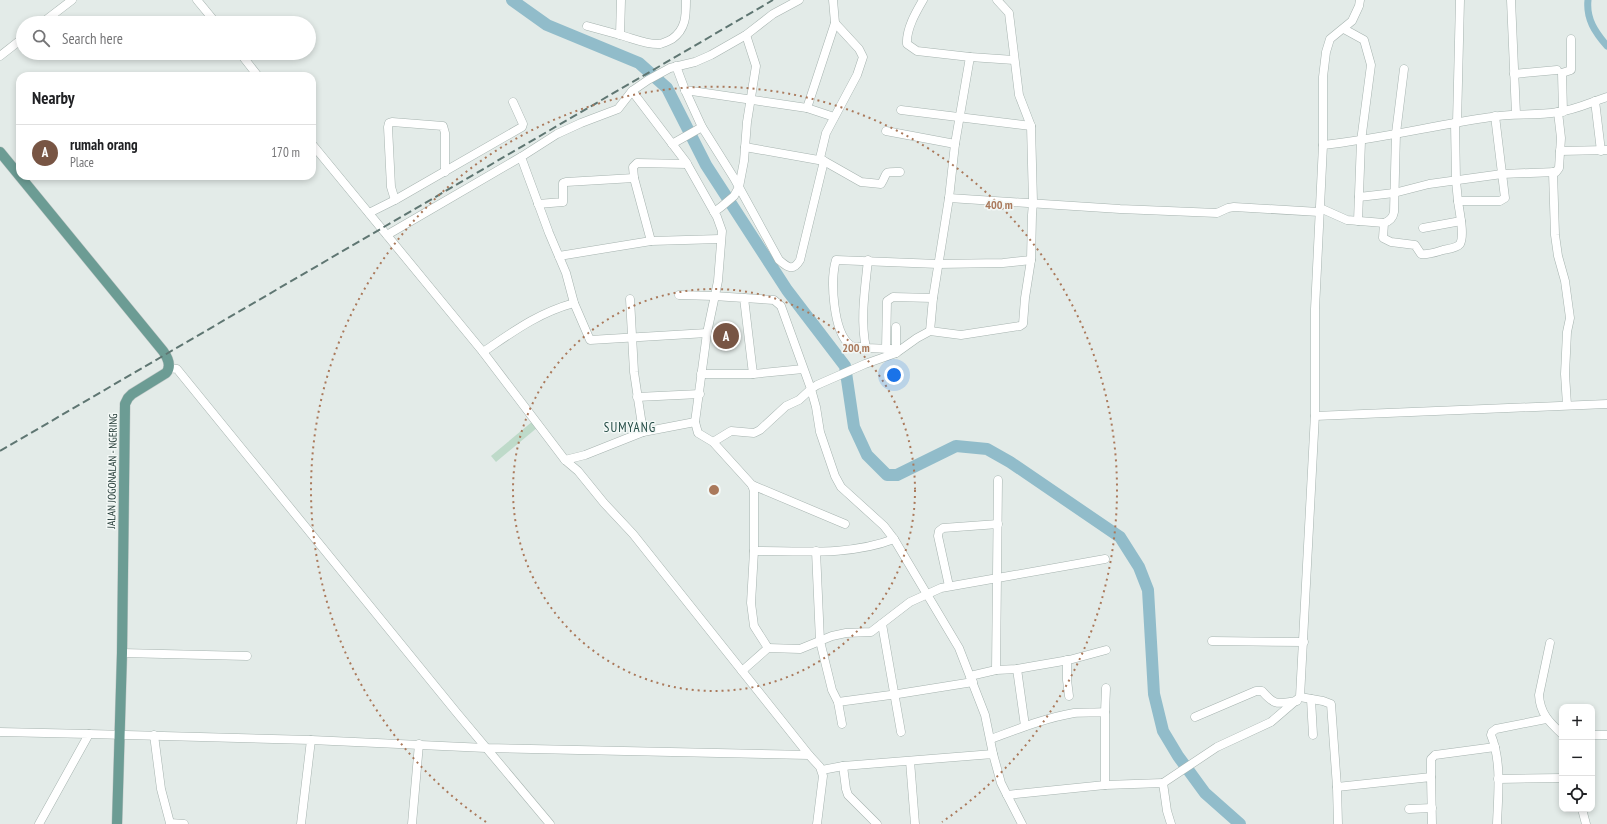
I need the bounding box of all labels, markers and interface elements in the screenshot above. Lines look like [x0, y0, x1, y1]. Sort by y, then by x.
search box [16, 16, 316, 60]
icon: search [30, 27, 52, 49]
text: Search here [62, 29, 123, 48]
text: Nearby [32, 87, 75, 109]
text: rumah orang [70, 135, 138, 154]
text: A [42, 144, 48, 161]
text: 170 m [271, 144, 300, 161]
text: Place [70, 154, 94, 171]
text: 400 m [985, 197, 1013, 212]
pin: A [713, 321, 739, 351]
text: 200 m [842, 340, 870, 355]
your location [884, 365, 904, 385]
street label: JALAN JOGONALAN - NGERING [104, 413, 120, 530]
district label: SUMYANG [604, 419, 656, 436]
centre of rings [707, 483, 721, 497]
map controls [1559, 704, 1595, 812]
button: + [1559, 704, 1595, 740]
button: − [1559, 740, 1595, 776]
button: locate [1559, 776, 1595, 812]

